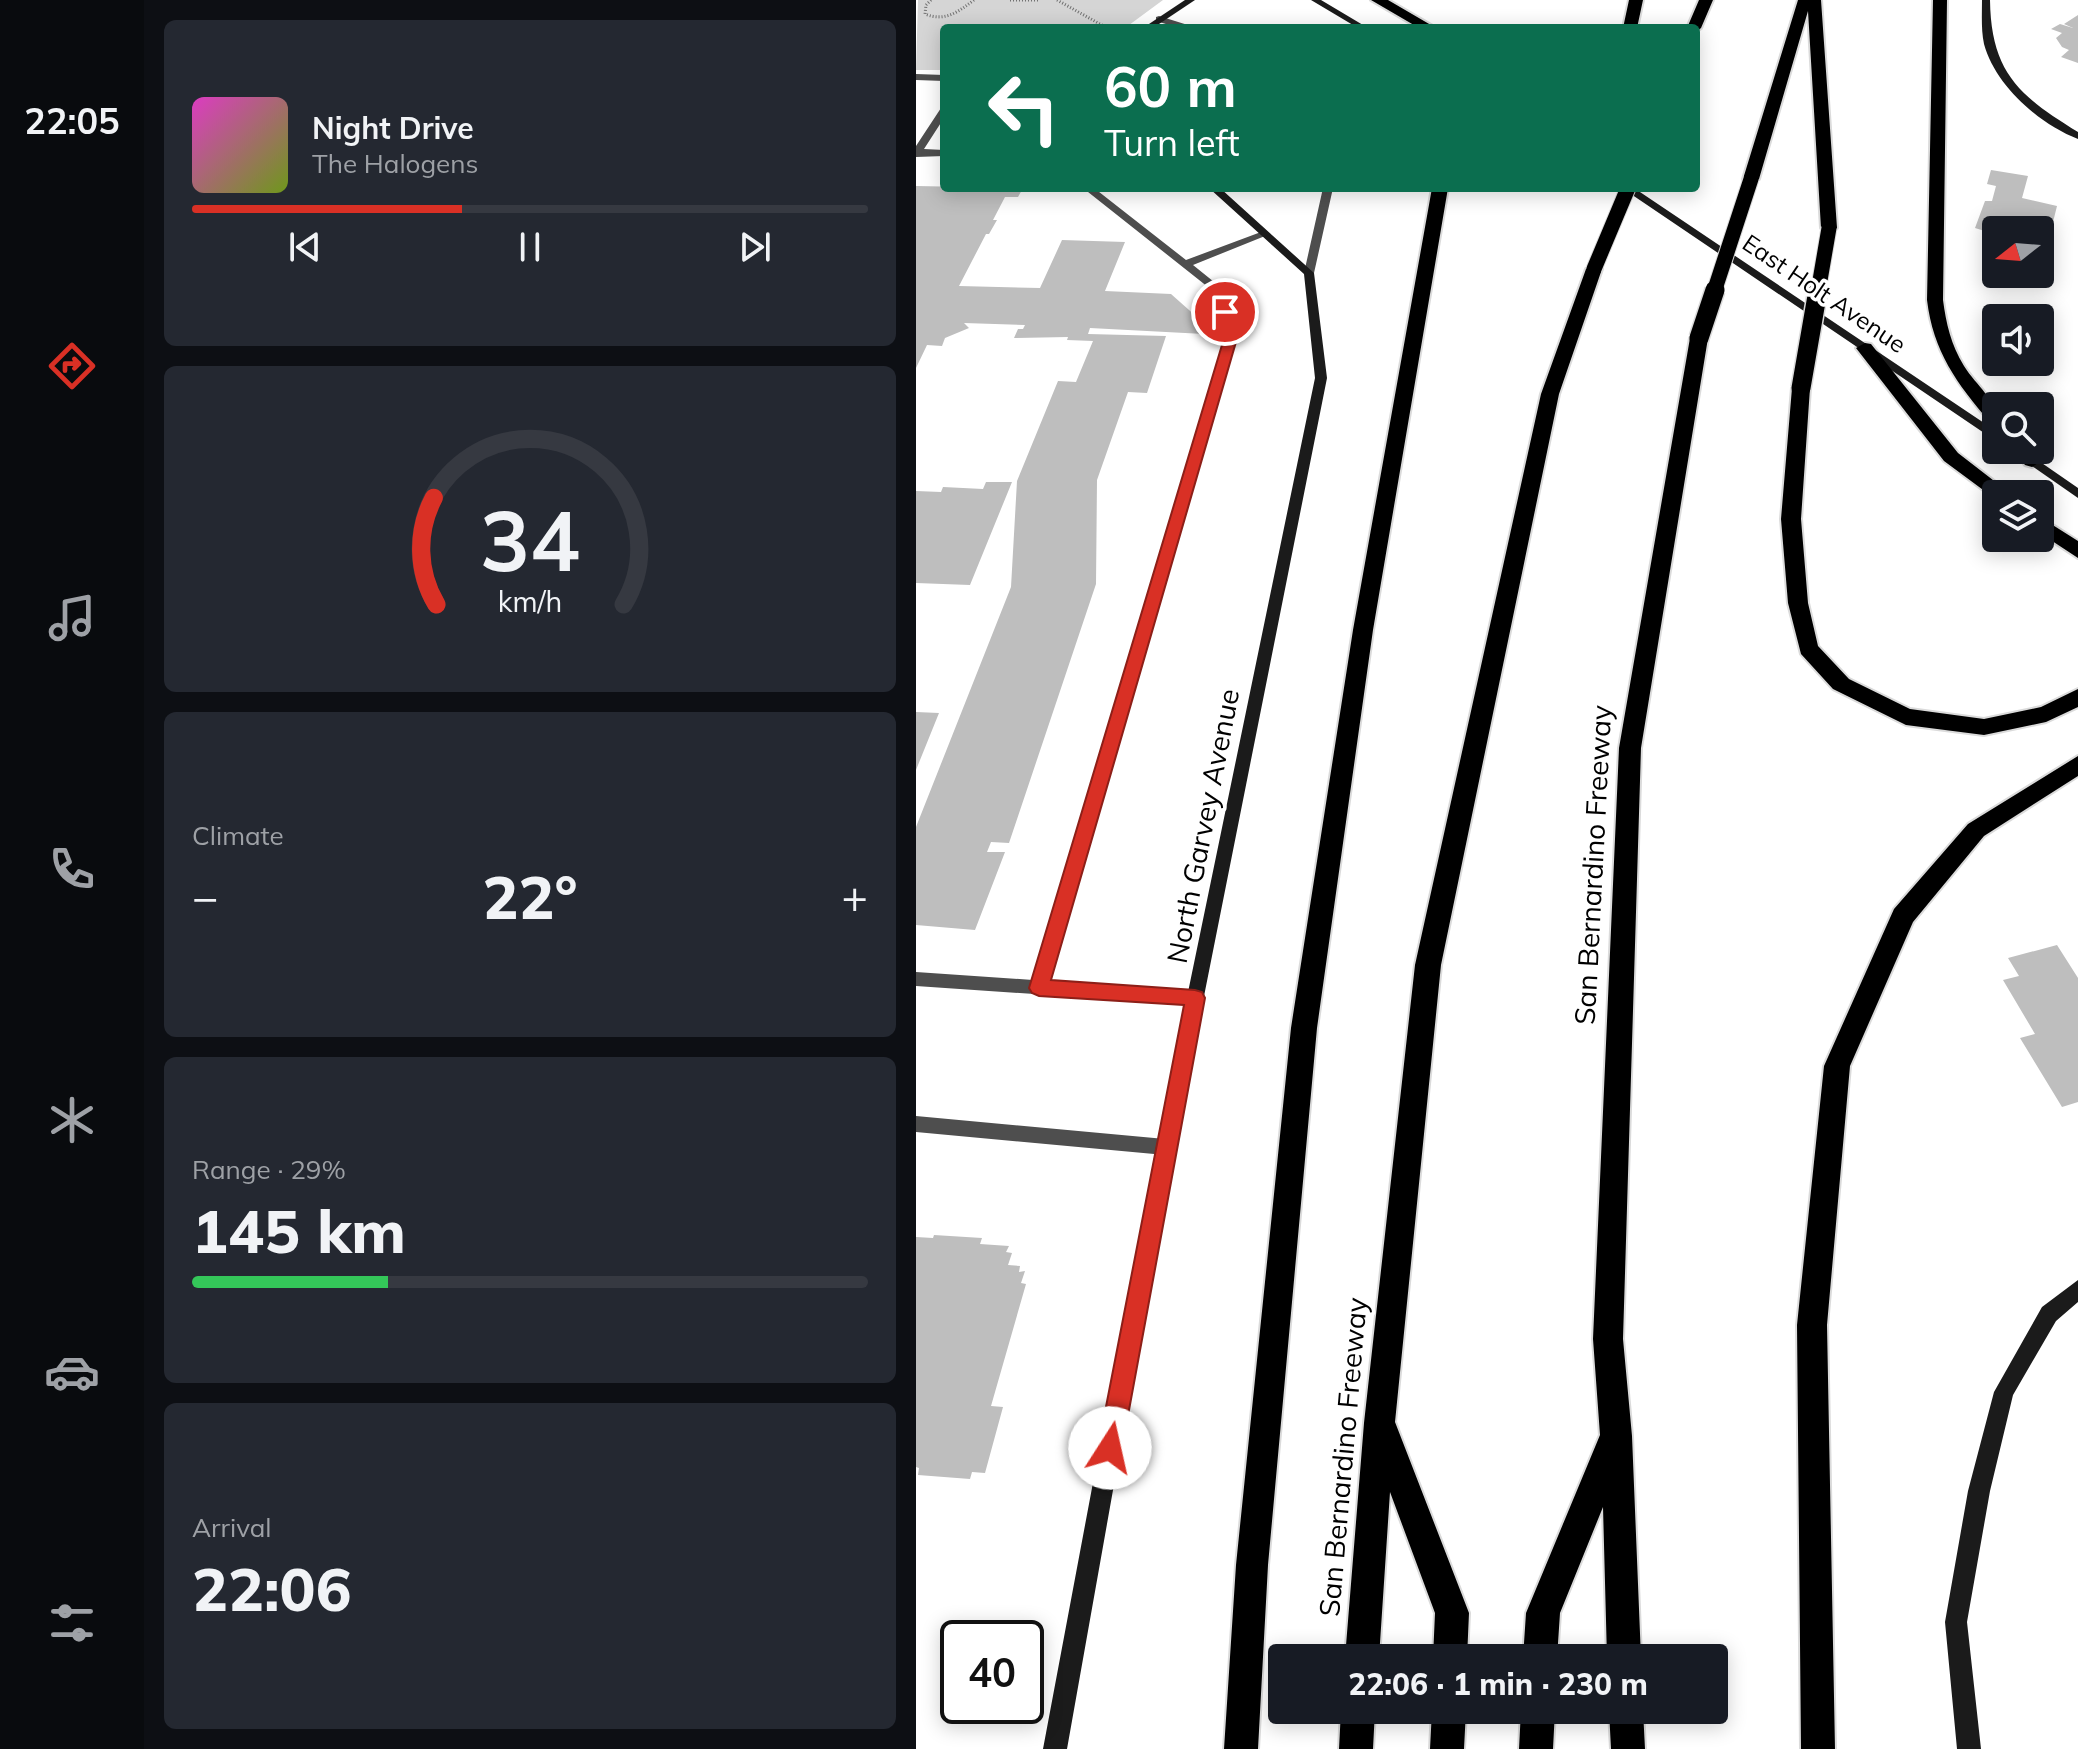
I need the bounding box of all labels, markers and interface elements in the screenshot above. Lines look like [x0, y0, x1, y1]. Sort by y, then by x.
text: 60 m [1104, 51, 1237, 121]
icon: left [972, 56, 1076, 160]
text: 22:05 [24, 98, 120, 143]
text: Night Drive [312, 109, 474, 147]
text: Turn left [1104, 120, 1240, 165]
text: The Halogens [312, 147, 478, 180]
north arrow [1982, 216, 2054, 288]
map controls [1982, 216, 2054, 552]
icon: previous [283, 225, 327, 269]
icon: pause [508, 225, 552, 269]
icon: next [733, 225, 777, 269]
street label: East Holt Avenue [1737, 227, 1912, 359]
pin [1191, 278, 1259, 346]
icon: arrive [1203, 290, 1247, 334]
button: sound [1982, 304, 2054, 376]
icon: directions [44, 338, 100, 394]
button: search [1982, 392, 2054, 464]
button: layers [1982, 480, 2054, 552]
text: 34 [480, 486, 580, 591]
text: km/h [498, 583, 562, 619]
icon: music [44, 590, 100, 646]
street label: North Garvey Avenue [1159, 686, 1246, 966]
street label: San Bernardino Freeway [1567, 704, 1618, 1026]
text: Climate [192, 819, 284, 852]
icon: phone [44, 841, 100, 897]
text: 22° [482, 859, 578, 934]
text: − [192, 869, 218, 924]
text: + [842, 869, 868, 924]
icon: climate [44, 1092, 100, 1148]
text: Range · 29% [192, 1153, 346, 1186]
text: 145 km [192, 1193, 406, 1268]
street label: San Bernardino Freeway [1311, 1296, 1374, 1618]
icon: car [44, 1344, 100, 1400]
position arrow [1068, 1406, 1152, 1490]
text: Arrival [192, 1511, 272, 1544]
text: 22:06 [192, 1551, 352, 1626]
icon: filters [44, 1595, 100, 1651]
speed limit sign: 40 [940, 1620, 1044, 1724]
text: 22:06 · 1 min · 230 m [1348, 1665, 1648, 1703]

